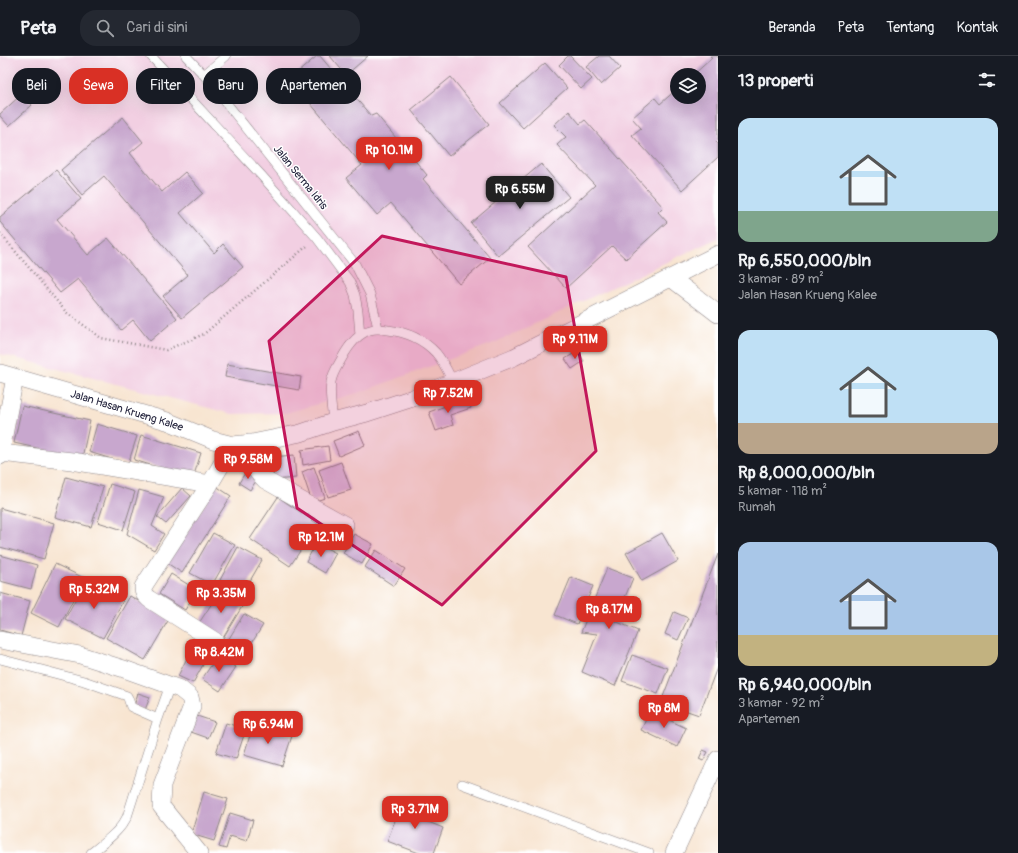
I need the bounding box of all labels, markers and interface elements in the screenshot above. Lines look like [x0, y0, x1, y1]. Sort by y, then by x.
search box [80, 10, 360, 46]
text: Peta [20, 16, 56, 40]
icon: search [94, 17, 116, 39]
text: Cari di sini [126, 18, 188, 37]
text: Beranda [768, 19, 816, 36]
text: Peta [838, 19, 864, 36]
text: Tentang [886, 19, 934, 36]
text: Kontak [956, 19, 998, 36]
chip: Beli [12, 68, 61, 104]
chip: Sewa [69, 68, 128, 104]
chip: Filter [136, 68, 195, 104]
chip: Baru [203, 68, 258, 104]
chip: Apartemen [266, 68, 361, 104]
map controls [670, 68, 706, 104]
button: layers [670, 68, 706, 104]
icon: filters [976, 69, 998, 91]
text: 13 properti [738, 70, 813, 91]
pin: Rp 10.1M [348, 137, 430, 171]
text: Rp 10.1M [365, 142, 413, 158]
street label: Jalan Serma Idris [271, 143, 330, 212]
icon: home [832, 144, 904, 216]
pin: Rp 6.55M [479, 176, 561, 210]
text: Rp 6.55M [495, 181, 545, 197]
text: Rp 6,550,000/bln [738, 250, 871, 271]
text: 3 kamar · 89 m² [738, 271, 824, 287]
text: Jalan Hasan Krueng Kalee [738, 287, 877, 303]
pin: Rp 9.11M [534, 326, 616, 360]
text: Rp 9.11M [552, 331, 598, 347]
icon: home [832, 356, 904, 428]
pin: Rp 7.52M [407, 380, 489, 414]
text: Rp 7.52M [423, 385, 473, 401]
street label: Jalan Hasan Krueng Kalee [69, 387, 185, 434]
pin: Rp 9.58M [207, 446, 289, 480]
text: Rp 9.58M [224, 451, 272, 467]
text: Rp 8,000,000/bln [738, 462, 875, 483]
text: 5 kamar · 118 m² [738, 483, 827, 499]
text: Rumah [738, 499, 775, 515]
pin: Rp 12.1M [280, 524, 362, 558]
text: Rp 12.1M [298, 529, 344, 545]
icon: home [832, 568, 904, 640]
pin: Rp 5.32M [53, 576, 135, 610]
pin: Rp 3.35M [180, 580, 262, 614]
text: Rp 5.32M [69, 581, 119, 597]
text: Rp 3.35M [196, 585, 246, 601]
pin: Rp 8.17M [568, 596, 650, 630]
text: Rp 8.17M [585, 601, 633, 617]
pin: Rp 8.42M [178, 639, 260, 673]
text: Rp 8.42M [194, 644, 244, 660]
text: Rp 6,940,000/bln [738, 674, 871, 695]
pin: Rp 8M [636, 695, 692, 729]
text: 3 kamar · 92 m² [738, 695, 824, 711]
text: Rp 8M [648, 700, 680, 716]
pin: Rp 6.94M [227, 711, 309, 745]
text: Apartemen [738, 711, 800, 727]
text: Rp 6.94M [243, 716, 293, 732]
pin: Rp 3.71M [374, 796, 456, 830]
text: Rp 3.71M [391, 801, 439, 817]

